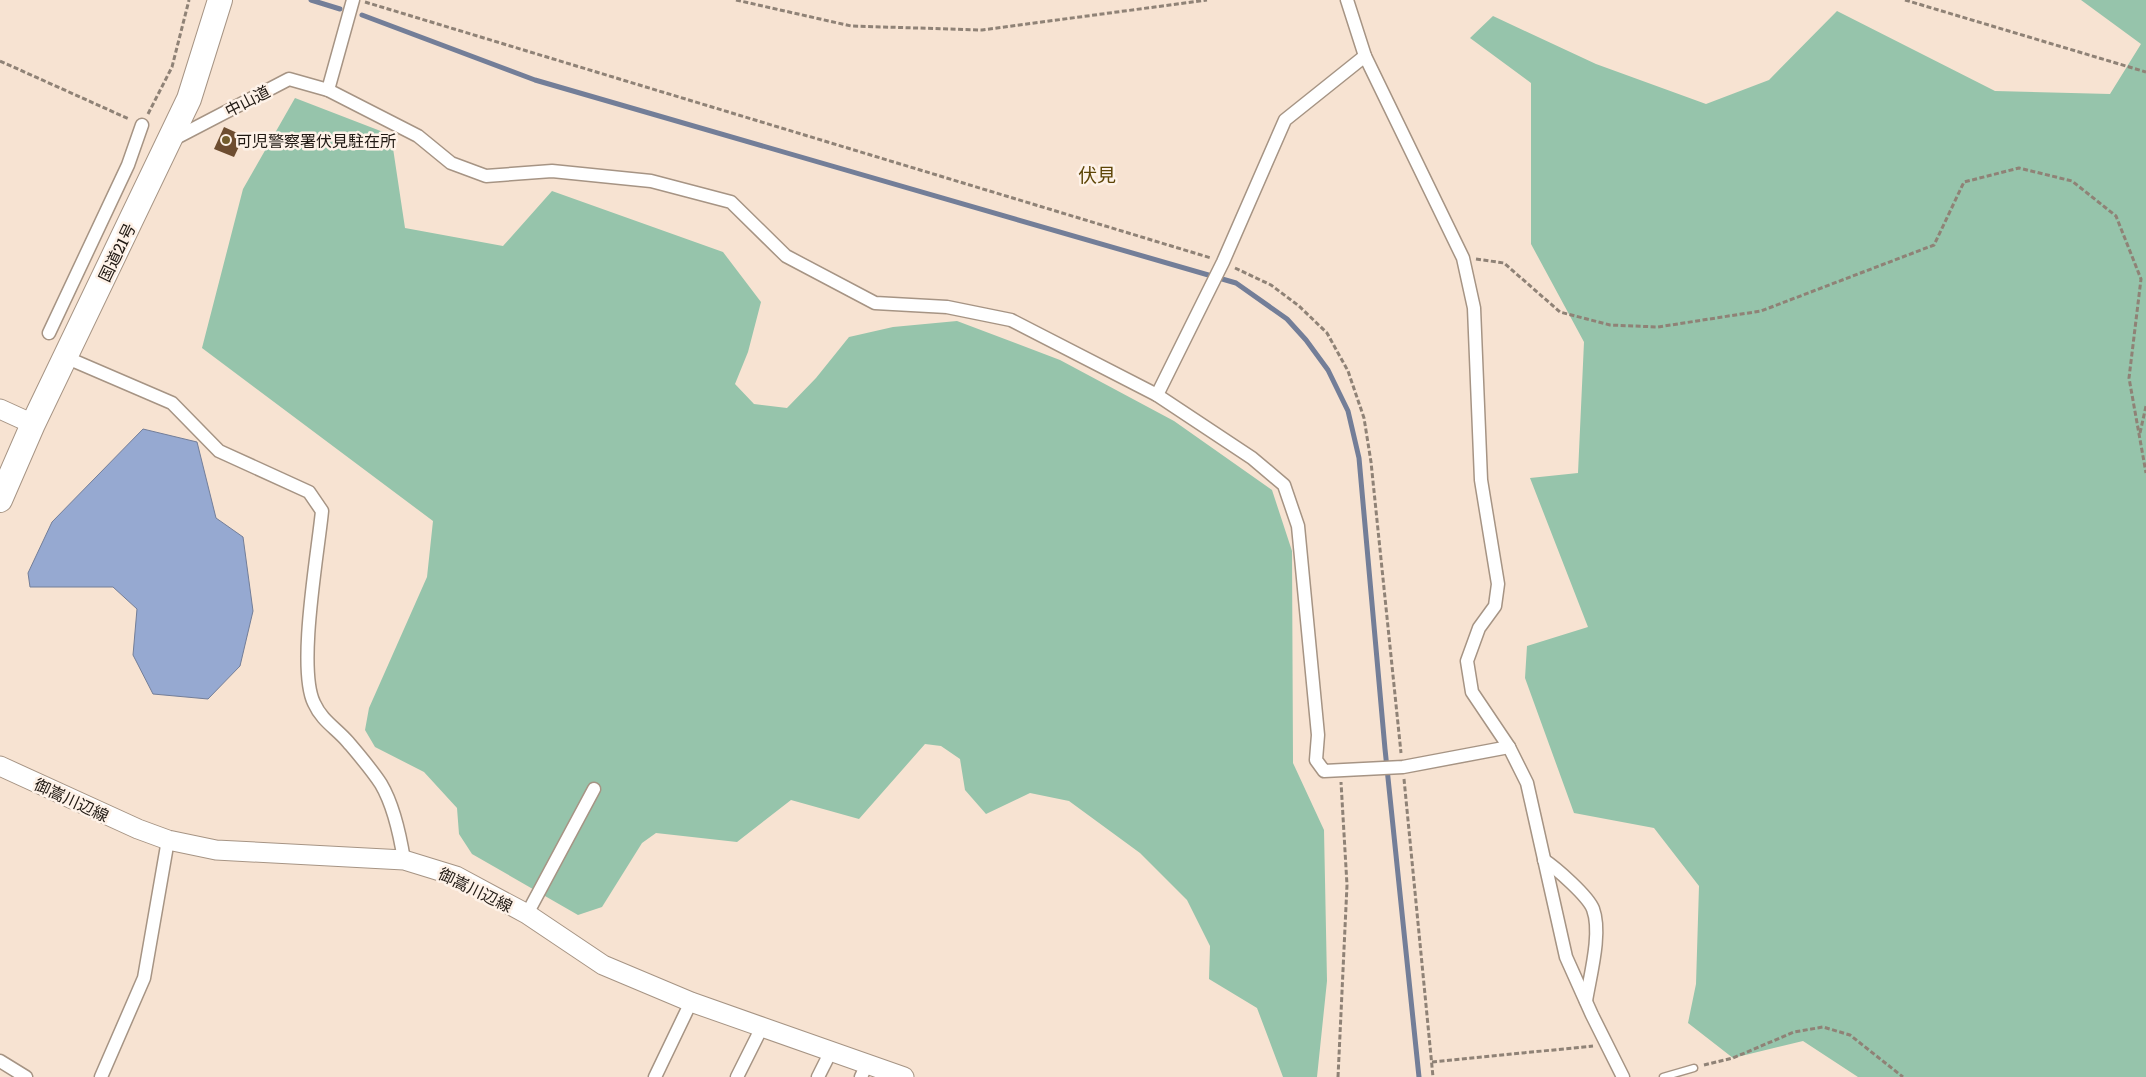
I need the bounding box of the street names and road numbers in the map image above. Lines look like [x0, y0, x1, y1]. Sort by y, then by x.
street label: 中山道 [220, 78, 274, 122]
street label: 国道21号 [91, 219, 141, 285]
street label: 御嵩川辺線 [31, 771, 113, 827]
street label: 御嵩川辺線 [435, 861, 517, 917]

